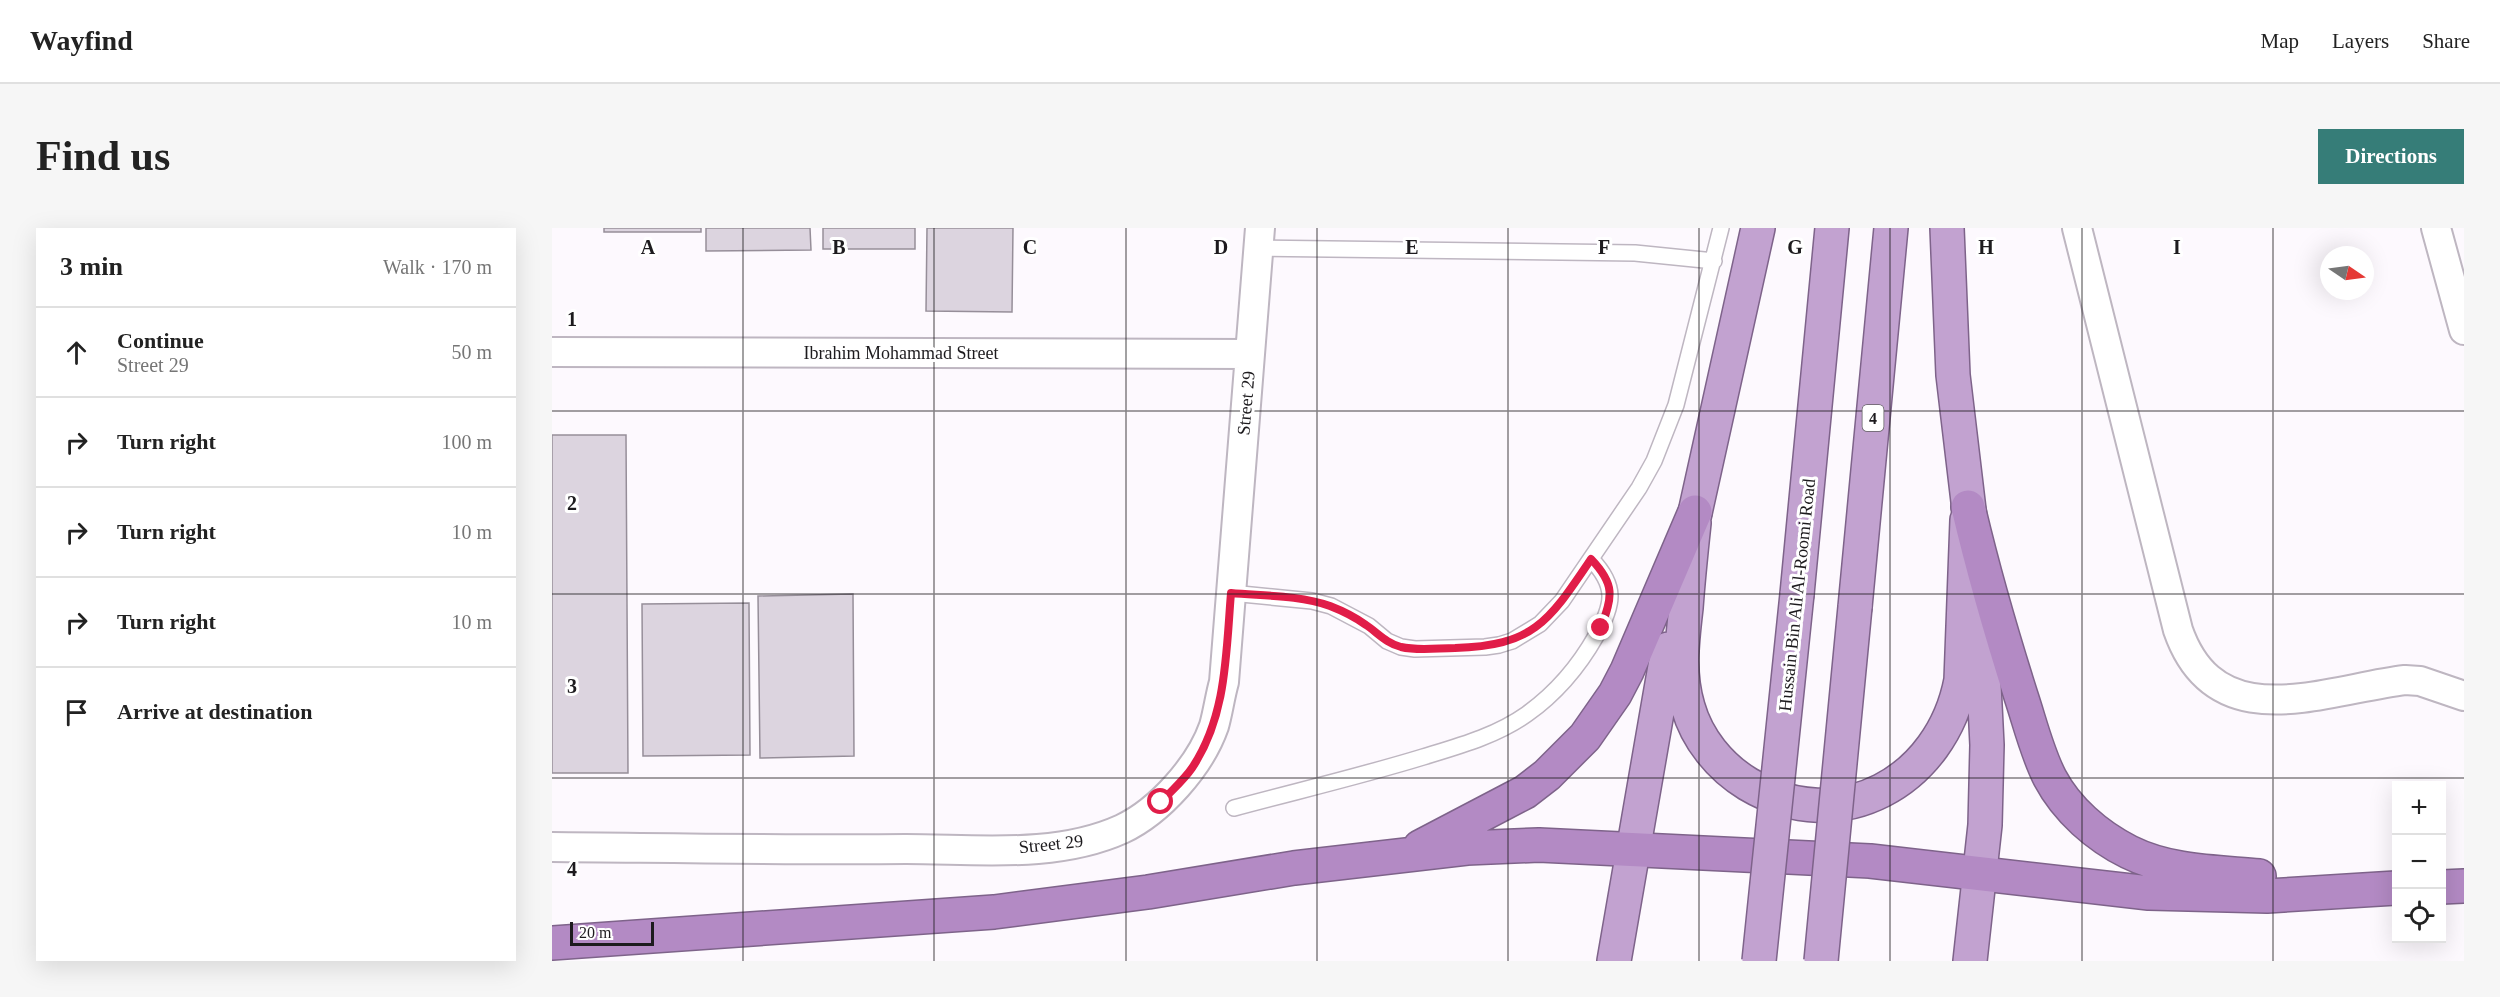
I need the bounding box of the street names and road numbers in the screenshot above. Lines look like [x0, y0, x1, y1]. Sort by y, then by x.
street label: Ibrahim Mohammad Street [804, 343, 998, 363]
street label: Street 29 [1233, 370, 1259, 436]
road number: 4 [1862, 405, 1884, 431]
street label: Hussain Bin Ali Al-Roomi Road [1775, 478, 1819, 712]
street label: Street 29 [1018, 831, 1084, 857]

